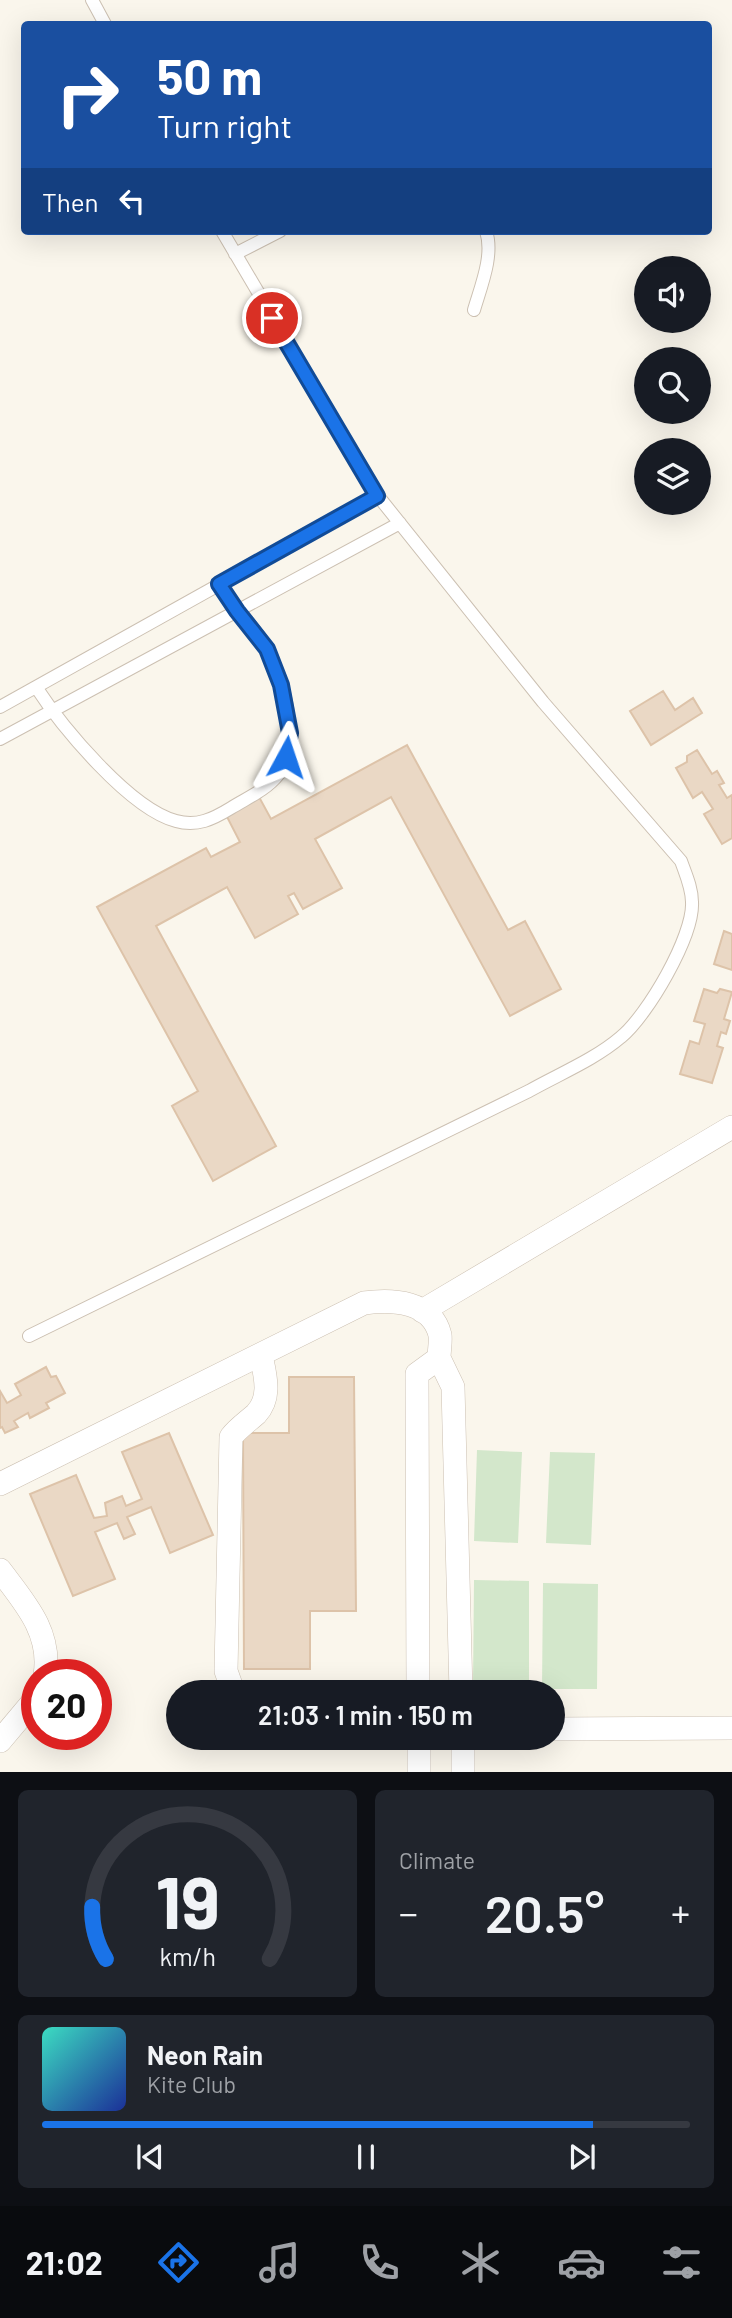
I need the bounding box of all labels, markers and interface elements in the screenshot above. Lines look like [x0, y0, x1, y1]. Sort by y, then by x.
text: 50 m [157, 46, 262, 105]
icon: right [42, 49, 133, 140]
text: Turn right [157, 106, 292, 144]
icon: left [113, 182, 151, 220]
text: Then [42, 186, 99, 217]
map controls [634, 256, 711, 515]
button: sound [634, 256, 711, 333]
pin [242, 288, 302, 348]
icon: arrive [253, 299, 291, 337]
button: search [634, 347, 711, 424]
button: layers [634, 438, 711, 515]
position arrow [249, 720, 323, 794]
speed limit sign: 20 [21, 1659, 112, 1750]
text: 21:03 · 1 min · 150 m [258, 1699, 473, 1730]
text: Climate [399, 1846, 475, 1874]
text: 19 [155, 1857, 220, 1945]
text: 20.5° [485, 1881, 604, 1943]
text: − [399, 1889, 418, 1935]
text: + [671, 1889, 690, 1935]
text: km/h [159, 1941, 216, 1971]
text: Neon Rain [147, 2039, 263, 2070]
text: Kite Club [147, 2070, 236, 2098]
icon: previous [131, 2138, 169, 2176]
icon: pause [347, 2138, 385, 2176]
icon: next [563, 2138, 601, 2176]
icon: directions [154, 2238, 203, 2287]
icon: music [255, 2238, 304, 2287]
icon: phone [355, 2238, 404, 2287]
icon: climate [456, 2238, 505, 2287]
icon: car [557, 2238, 606, 2287]
icon: filters [657, 2238, 706, 2287]
text: 21:02 [26, 2243, 103, 2281]

